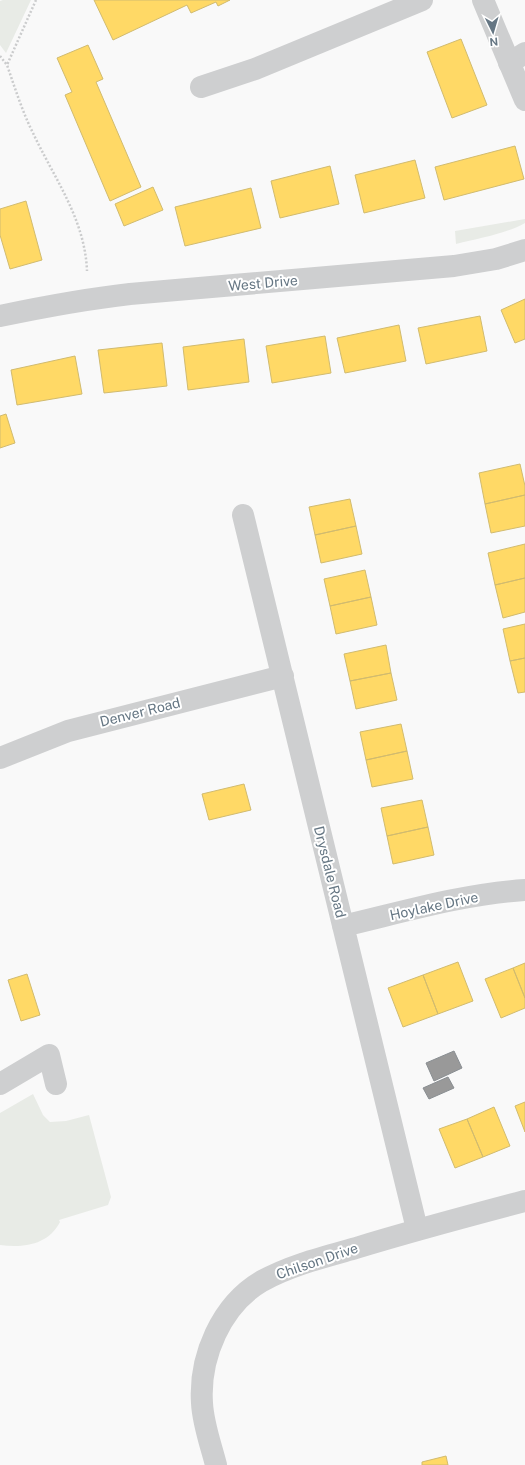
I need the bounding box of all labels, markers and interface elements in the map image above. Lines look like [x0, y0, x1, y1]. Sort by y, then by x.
north arrow [473, 12, 513, 52]
text: N [489, 36, 499, 48]
street label: West Drive [227, 272, 299, 294]
street label: Denver Road [98, 694, 182, 730]
street label: Drysdale Road [311, 824, 349, 920]
street label: Hoylake Drive [388, 889, 480, 923]
street label: Chilson Drive [274, 1240, 360, 1282]

